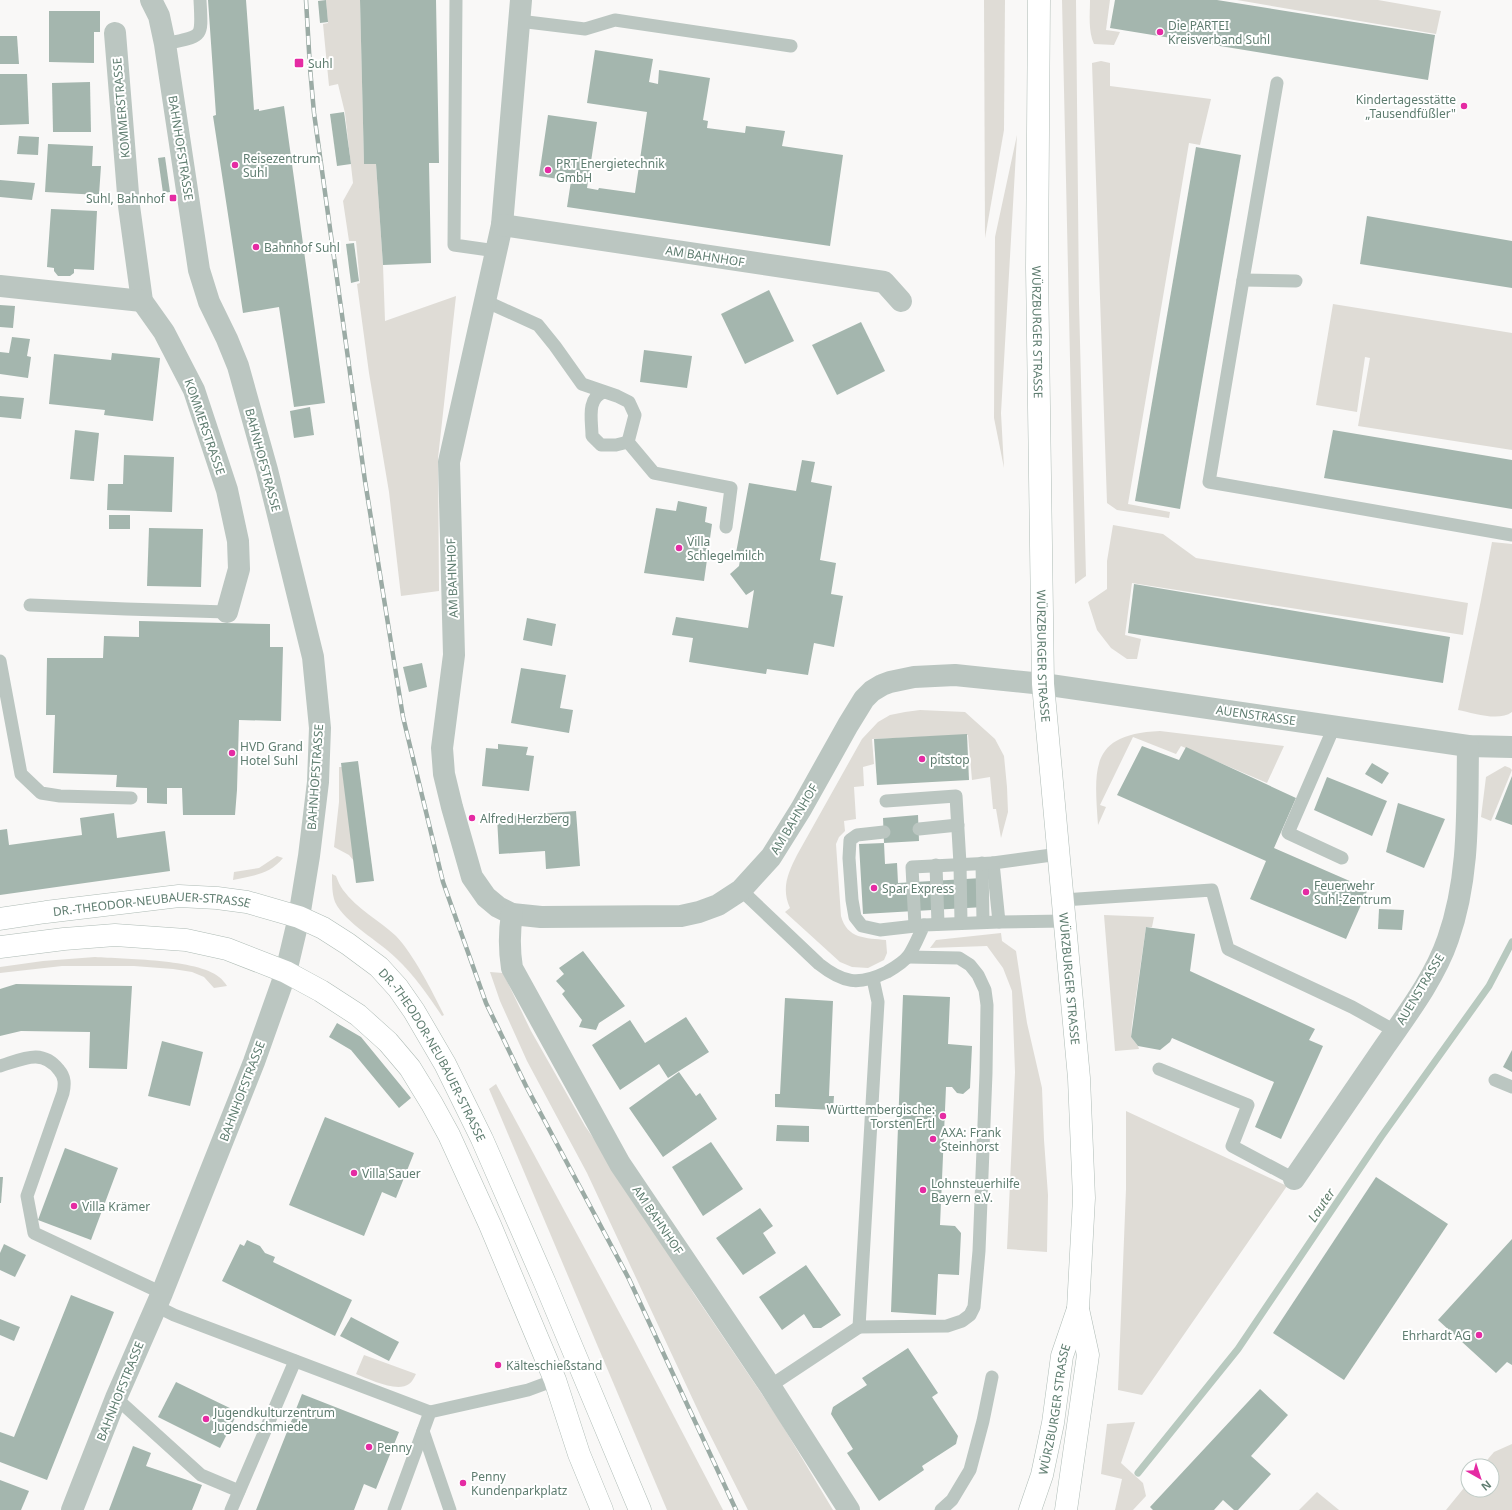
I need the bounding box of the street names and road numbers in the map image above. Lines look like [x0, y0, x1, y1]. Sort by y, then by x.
street label: KOMMERSTRASSE [108, 57, 134, 159]
street label: BAHNHOFSTRASSE [164, 94, 198, 202]
street label: AM BAHNHOF [664, 241, 746, 271]
street label: WÜRZBURGER STRASSE [1028, 266, 1047, 398]
street label: KOMMERSTRASSE [181, 377, 229, 477]
street label: BAHNHOFSTRASSE [241, 407, 285, 513]
street label: AM BAHNHOF [442, 538, 462, 618]
street label: WÜRZBURGER STRASSE [1033, 589, 1055, 723]
street label: AUENSTRASSE [1215, 701, 1297, 729]
street label: BAHNHOFSTRASSE [303, 723, 327, 831]
street label: AM BAHNHOF [766, 780, 822, 858]
street label: DR.-THEODOR-NEUBAUER-STRASSE [52, 887, 253, 920]
street label: WÜRZBURGER STRASSE [1055, 912, 1084, 1046]
street label: AUENSTRASSE [1392, 950, 1448, 1028]
street label: DR.-THEODOR-NEUBAUER-STRASSE [375, 964, 490, 1144]
street label: BAHNHOFSTRASSE [215, 1038, 269, 1144]
street label: AM BAHNHOF [629, 1182, 687, 1258]
street label: BAHNHOFSTRASSE [92, 1339, 148, 1443]
street label: WÜRZBURGER STRASSE [1034, 1341, 1074, 1476]

